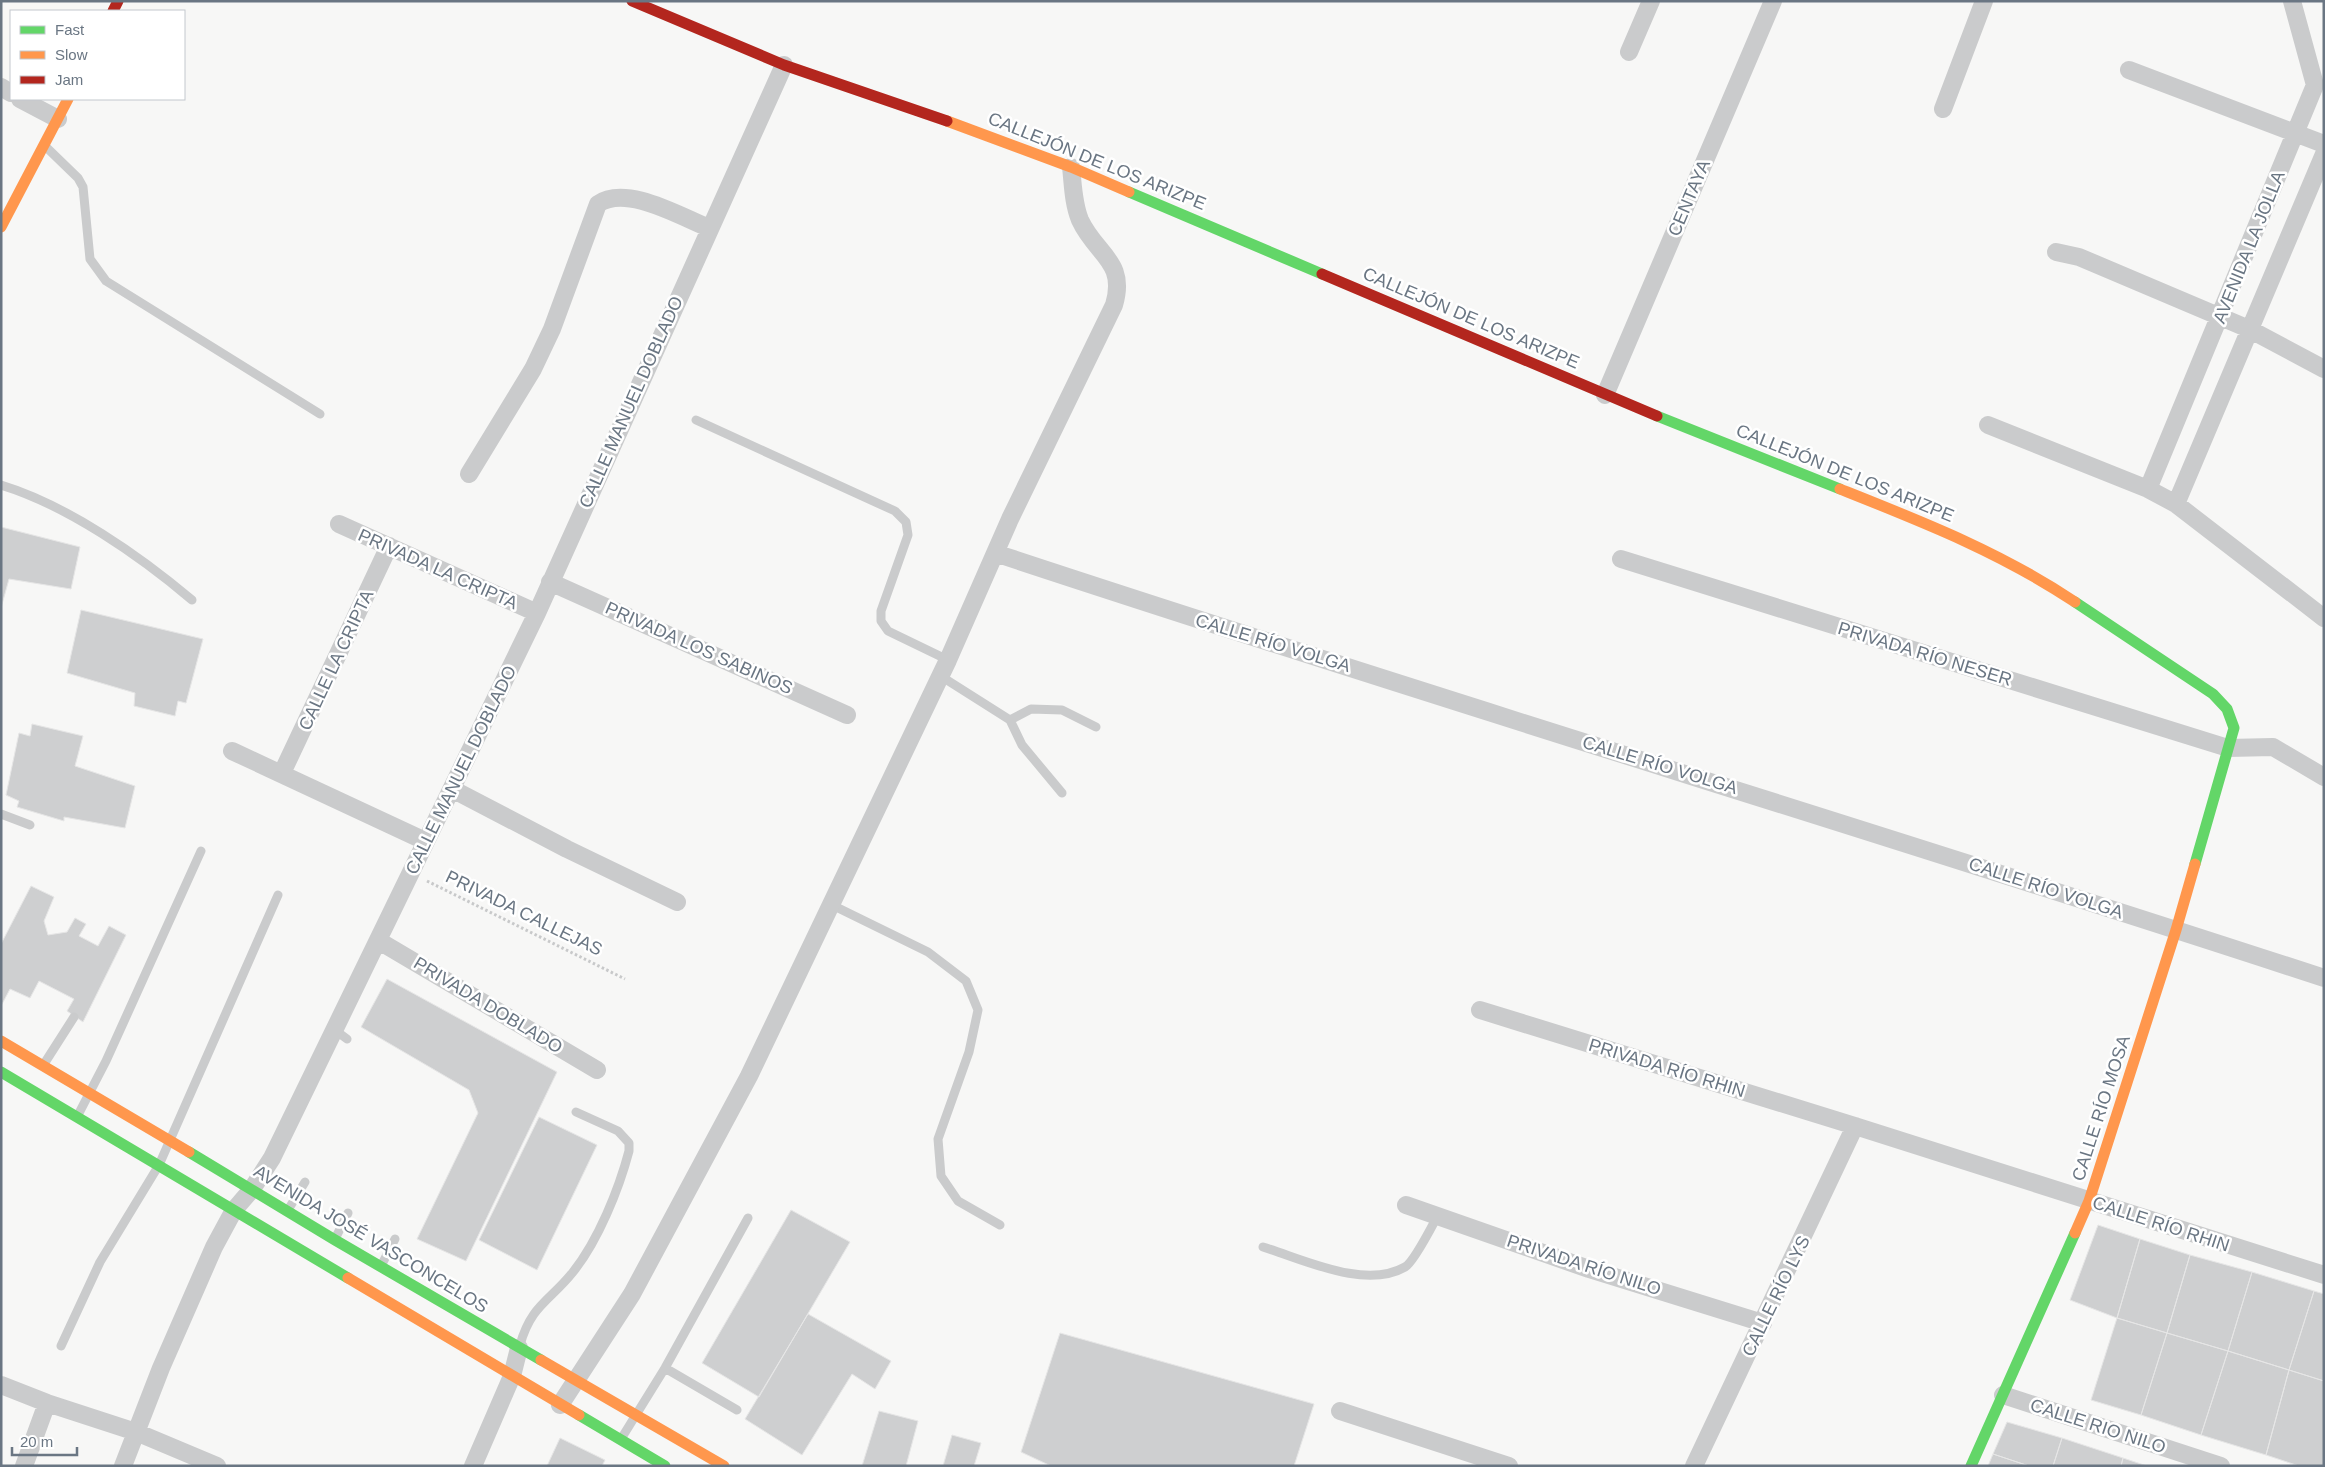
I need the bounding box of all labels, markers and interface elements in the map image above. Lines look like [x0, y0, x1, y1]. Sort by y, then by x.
legend [10, 10, 185, 100]
text: Fast [55, 21, 85, 38]
text: Slow [55, 46, 88, 63]
text: Jam [55, 71, 83, 88]
street label: CALLEJÓN DE LOS ARIZPE [985, 107, 1209, 214]
street label: CENTAYA [1664, 157, 1714, 239]
street label: AVENIDA LA JOLLA [2209, 168, 2289, 326]
street label: CALLEJÓN DE LOS ARIZPE [1360, 262, 1583, 373]
street label: CALLE MANUEL DOBLADO [575, 293, 687, 511]
street label: CALLEJÓN DE LOS ARIZPE [1733, 419, 1957, 526]
street label: PRIVADA LA CRIPTA [355, 525, 521, 613]
street label: CALLE LA CRIPTA [295, 587, 377, 733]
street label: PRIVADA LOS SABINOS [602, 598, 796, 698]
street label: CALLE RÍO VOLGA [1193, 610, 1353, 676]
street label: PRIVADA RÍO NESER [1836, 618, 2014, 690]
street label: CALLE MANUEL DOBLADO [402, 663, 520, 877]
street label: CALLE RÍO VOLGA [1580, 732, 1740, 798]
street label: CALLE RÍO VOLGA [1966, 854, 2126, 922]
street label: PRIVADA CALLEJAS [442, 866, 606, 960]
street label: PRIVADA DOBLADO [410, 953, 566, 1057]
street label: CALLE RÍO MOSA [2068, 1033, 2134, 1183]
street label: PRIVADA RÍO RHIN [1586, 1035, 1748, 1101]
street label: AVENIDA JOSÉ VASCONCELOS [250, 1161, 492, 1317]
street label: CALLE RÍO RHIN [2090, 1192, 2232, 1256]
street label: PRIVADA RÍO NILO [1504, 1231, 1664, 1299]
street label: CALLE RÍO LYS [1738, 1232, 1814, 1360]
street label: CALLE RIO NILO [2028, 1395, 2168, 1457]
scale bar [12, 1424, 78, 1456]
text: 20 m [20, 1433, 53, 1450]

